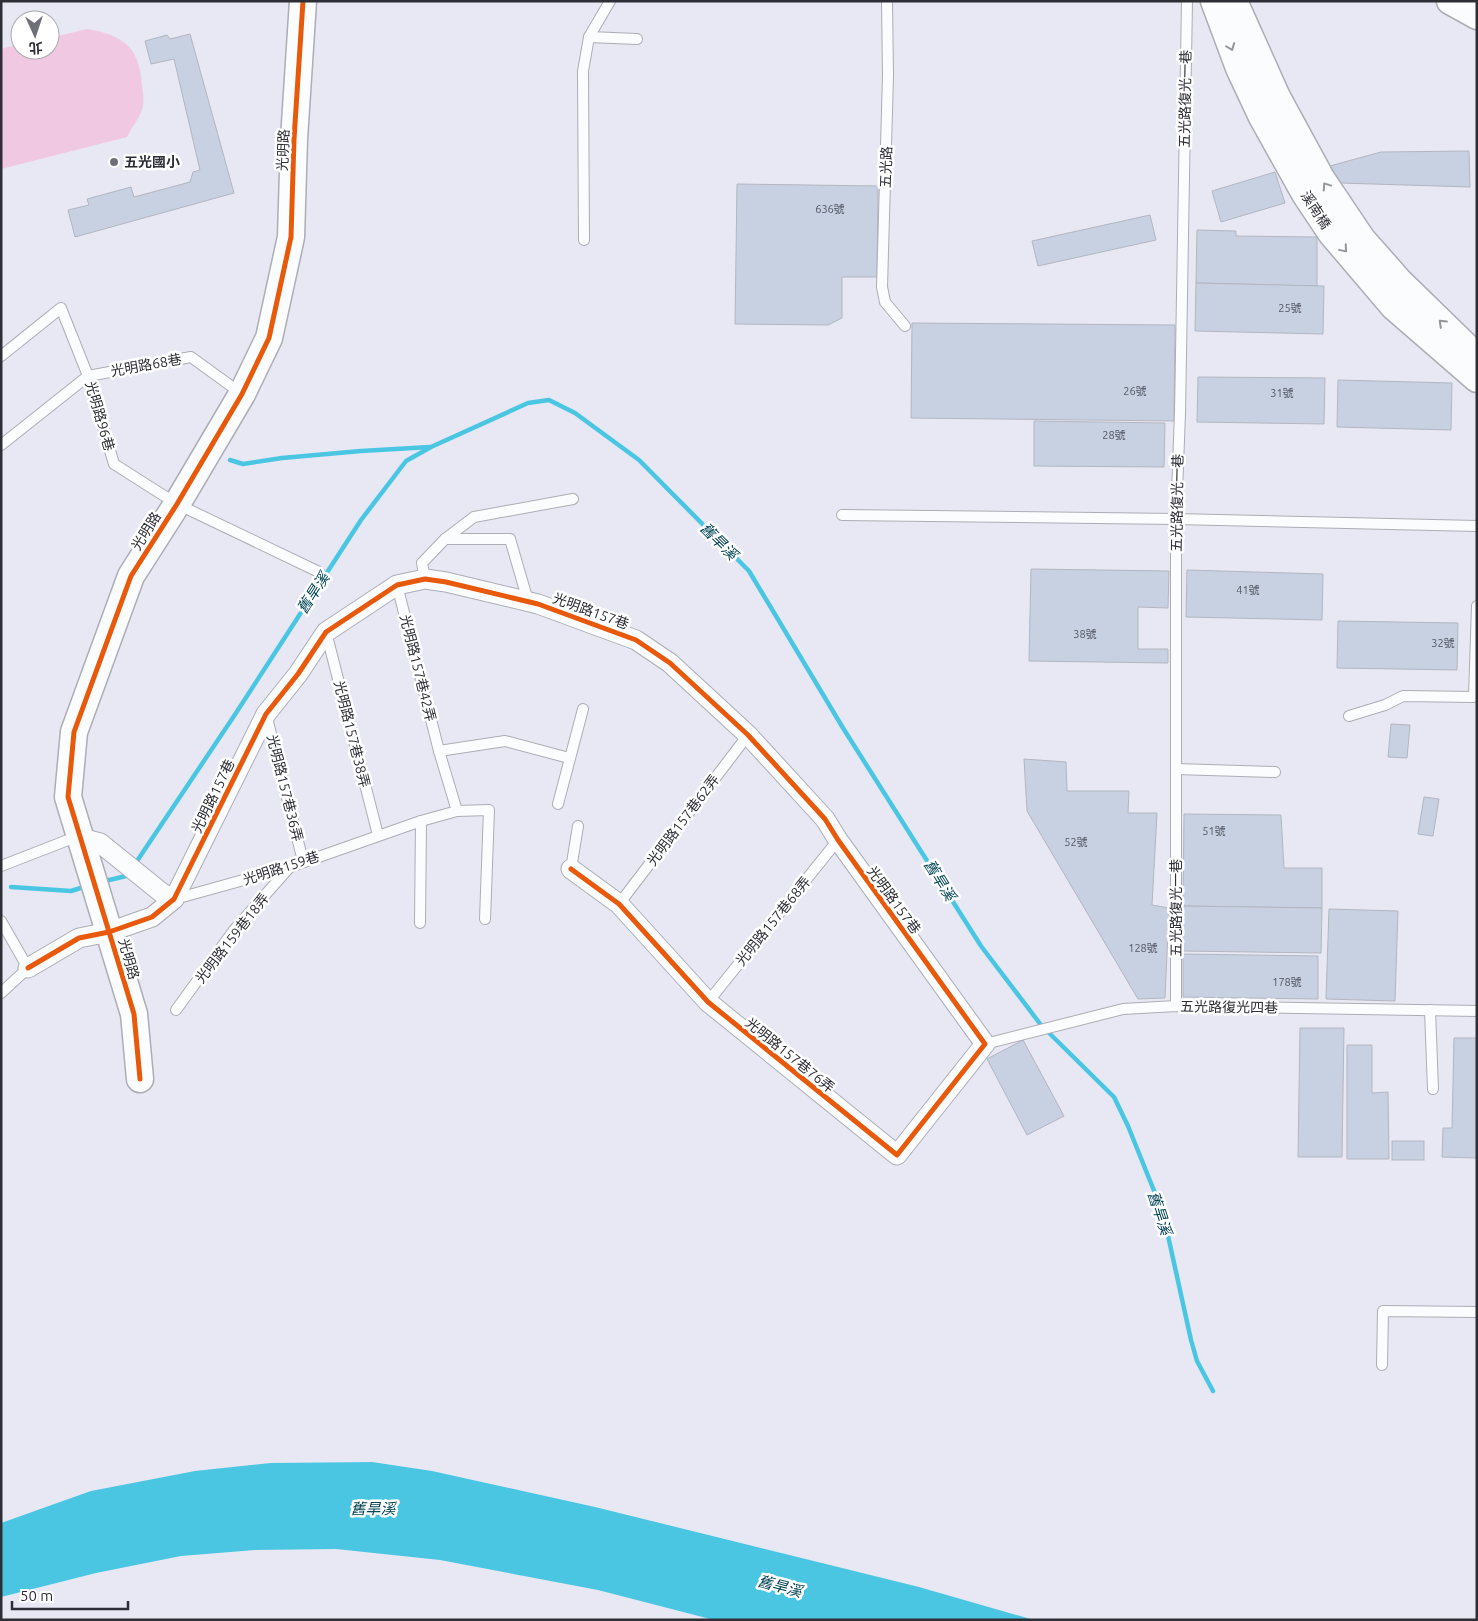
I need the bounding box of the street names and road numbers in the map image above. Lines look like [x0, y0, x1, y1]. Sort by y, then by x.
street label: 五光路復光一巷 [1176, 50, 1194, 148]
street label: 光明路 [274, 129, 292, 171]
street label: 五光路 [877, 146, 895, 188]
street label: 溪南橋 [1298, 188, 1334, 232]
street label: 光明路68巷 [109, 351, 183, 379]
street label: 光明路96巷 [82, 379, 118, 453]
street label: 五光路復光一巷 [1168, 454, 1186, 552]
street label: 光明路 [128, 509, 164, 553]
street label: 光明路157巷 [551, 590, 631, 632]
street label: 光明路157巷42弄 [397, 613, 439, 723]
street label: 光明路157巷38弄 [331, 679, 373, 789]
street label: 光明路157巷36弄 [264, 733, 306, 843]
street label: 光明路157巷 [188, 757, 238, 835]
street label: 光明路157巷62弄 [644, 771, 722, 869]
street label: 光明路159巷 [241, 848, 321, 888]
street label: 五光路復光一巷 [1168, 859, 1184, 957]
street label: 光明路157巷 [864, 863, 924, 937]
street label: 光明路157巷68弄 [732, 873, 814, 969]
street label: 光明路159巷18弄 [192, 890, 272, 986]
street label: 光明路 [116, 937, 142, 981]
street label: 五光路復光四巷 [1180, 998, 1278, 1016]
street label: 光明路157巷76弄 [742, 1014, 838, 1096]

